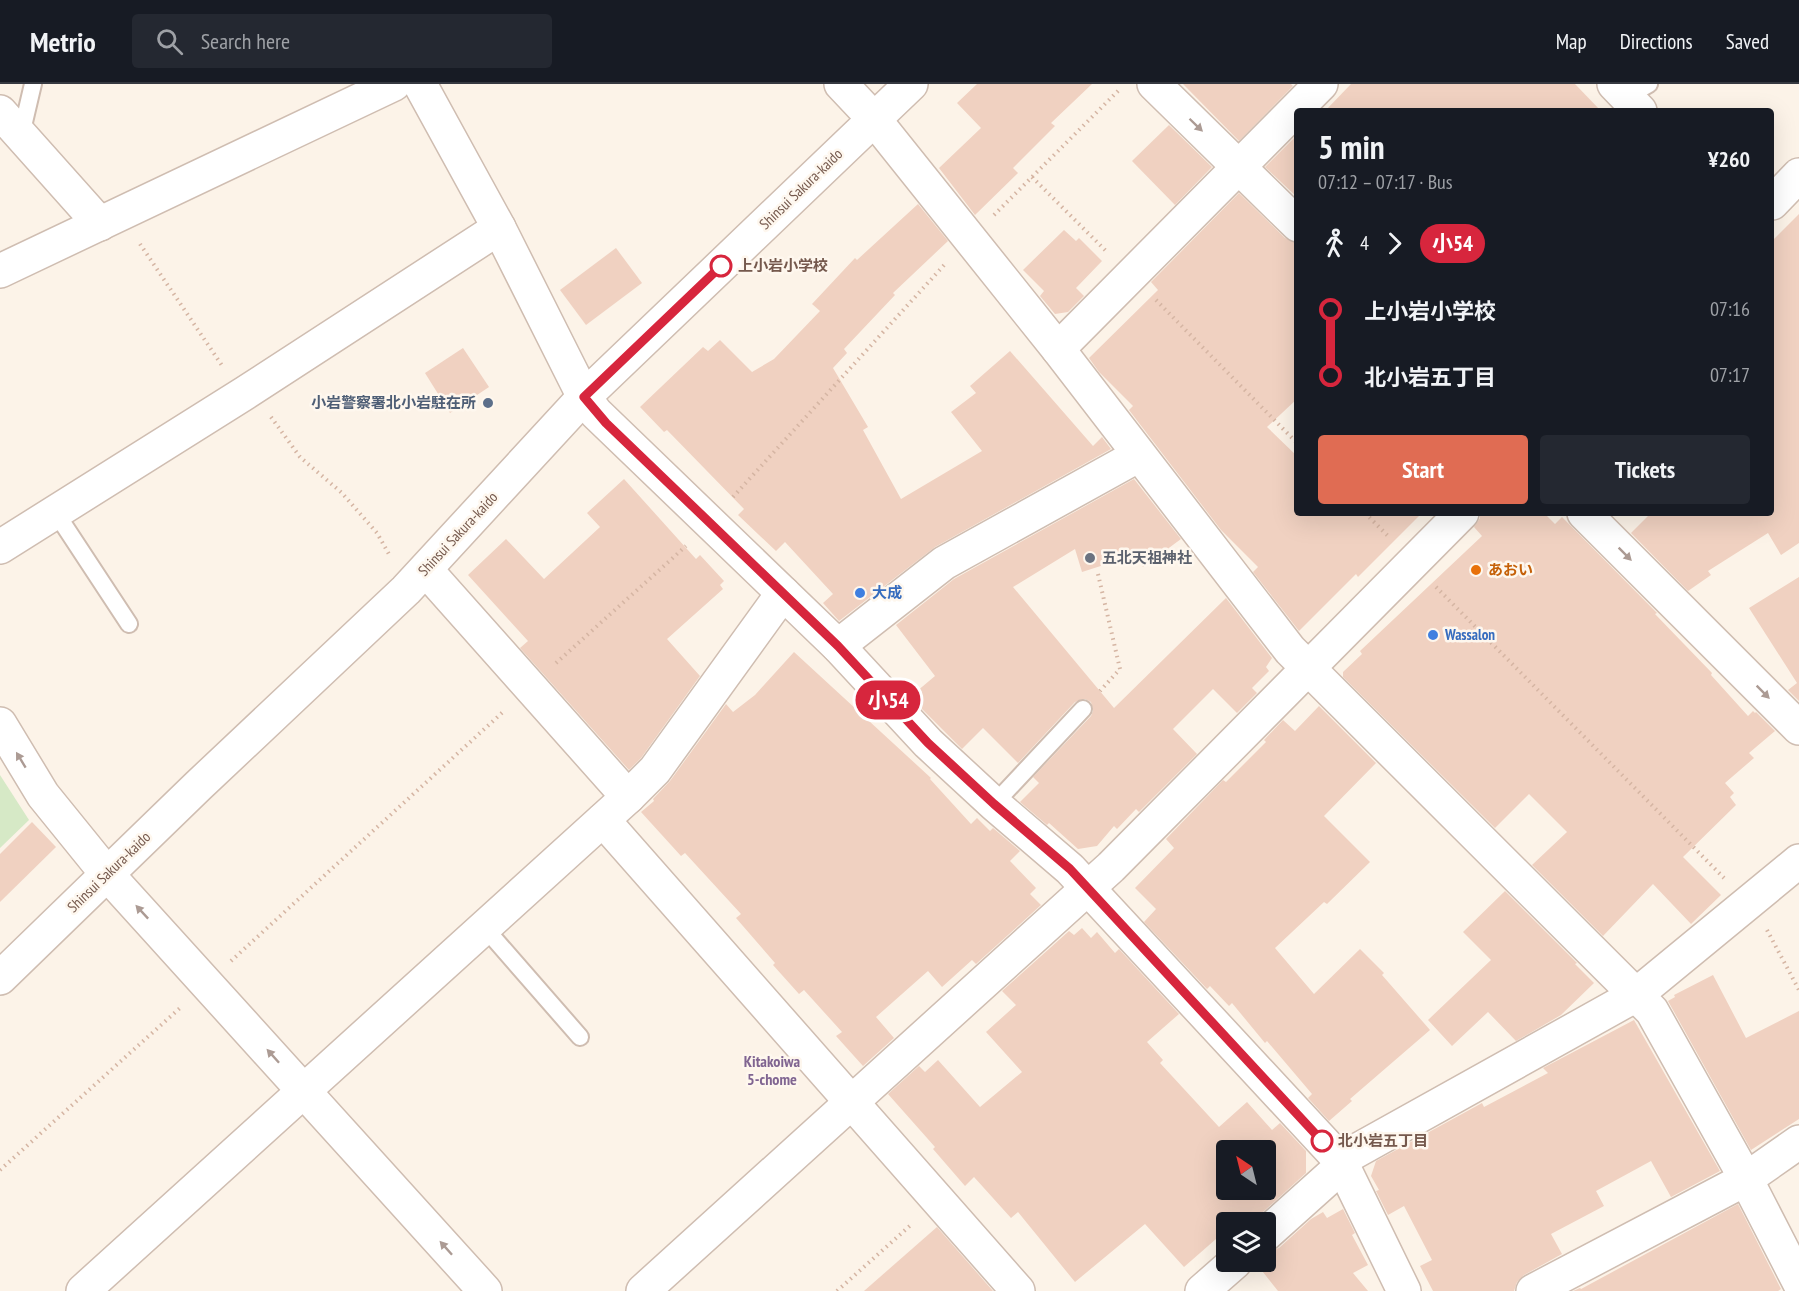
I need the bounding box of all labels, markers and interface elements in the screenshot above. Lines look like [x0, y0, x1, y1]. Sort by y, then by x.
search box [132, 14, 552, 68]
text: Metrio [30, 23, 96, 60]
icon: search [153, 25, 186, 58]
text: Search here [201, 27, 290, 55]
text: Map [1556, 28, 1587, 55]
text: Directions [1620, 28, 1693, 55]
text: Saved [1726, 28, 1769, 55]
one-way arrow [1188, 117, 1202, 131]
text: 5 min [1318, 125, 1385, 168]
street label: Shinsui Sakura-kaido [755, 144, 846, 233]
text: ¥260 [1708, 145, 1750, 173]
text: 07:12 – 07:17 · Bus [1318, 169, 1453, 195]
icon: walk [1318, 227, 1351, 260]
icon: forward [1378, 227, 1411, 260]
text: 4 [1360, 230, 1369, 256]
text: 小54 [1432, 230, 1473, 257]
marker: 上小岩小学校 [710, 255, 732, 277]
place label: 上小岩小学校 [738, 256, 828, 275]
text: 07:16 [1710, 296, 1750, 322]
text: 上小岩小学校 [1364, 297, 1496, 325]
text: 07:17 [1710, 362, 1750, 388]
text: 北小岩五丁目 [1364, 363, 1496, 391]
place label: 小岩警察署北小岩駐在所 [311, 393, 476, 412]
marker: 小岩警察署北小岩駐在所 [481, 396, 495, 410]
button: Start [1318, 435, 1528, 504]
button: Tickets [1540, 435, 1750, 504]
street label: Shinsui Sakura-kaido [414, 488, 501, 580]
one-way arrow [1618, 547, 1632, 561]
place label: 五北天祖神社 [1102, 548, 1192, 567]
marker: 五北天祖神社 [1083, 551, 1097, 565]
place label: あおい [1488, 560, 1533, 579]
marker: あおい [1469, 563, 1483, 577]
place label: 大成 [872, 583, 902, 602]
marker: 大成 [853, 586, 867, 600]
place label: Wassalon [1444, 625, 1495, 644]
marker: Wassalon [1426, 628, 1440, 642]
line badge: 小54 [854, 680, 922, 720]
one-way arrow [1756, 685, 1770, 700]
text: 小54 [867, 687, 909, 714]
one-way arrow [16, 752, 27, 768]
street label: Shinsui Sakura-kaido [63, 827, 154, 916]
one-way arrow [136, 905, 149, 920]
one-way arrow [266, 1049, 280, 1064]
district label: Kitakoiwa 5-chome [744, 1051, 801, 1089]
marker: 北小岩五丁目 [1311, 1130, 1333, 1152]
place label: 北小岩五丁目 [1338, 1131, 1428, 1150]
north arrow [1216, 1140, 1276, 1200]
map controls [1216, 1140, 1276, 1272]
button: layers [1216, 1212, 1276, 1272]
one-way arrow [439, 1240, 453, 1255]

